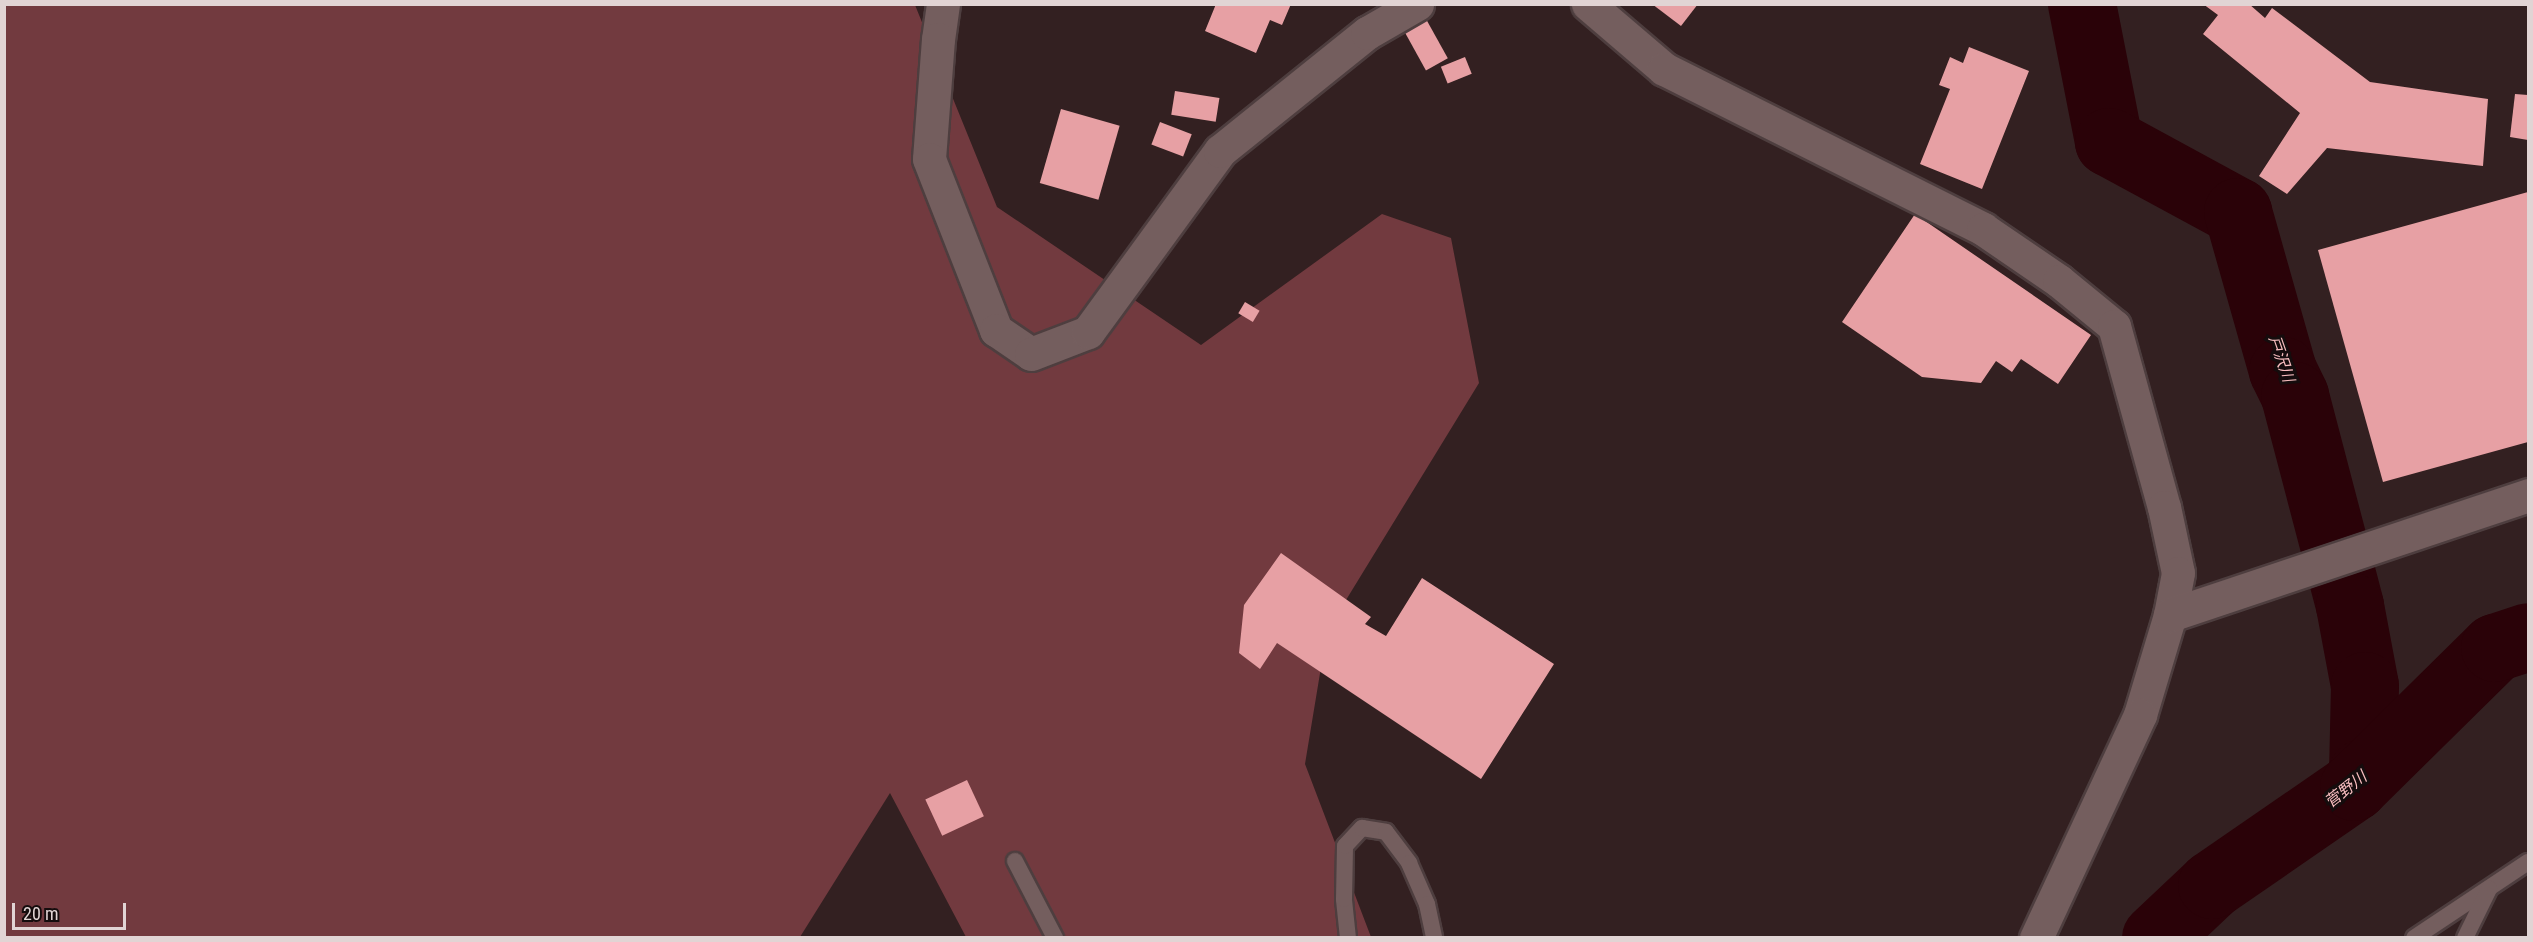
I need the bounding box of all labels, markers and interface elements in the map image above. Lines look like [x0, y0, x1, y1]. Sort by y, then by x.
water label: 戸沢川 [2264, 333, 2298, 385]
water label: 菅野川 [2321, 768, 2371, 812]
scale bar [15, 891, 129, 929]
text: 20 m [23, 903, 58, 924]

